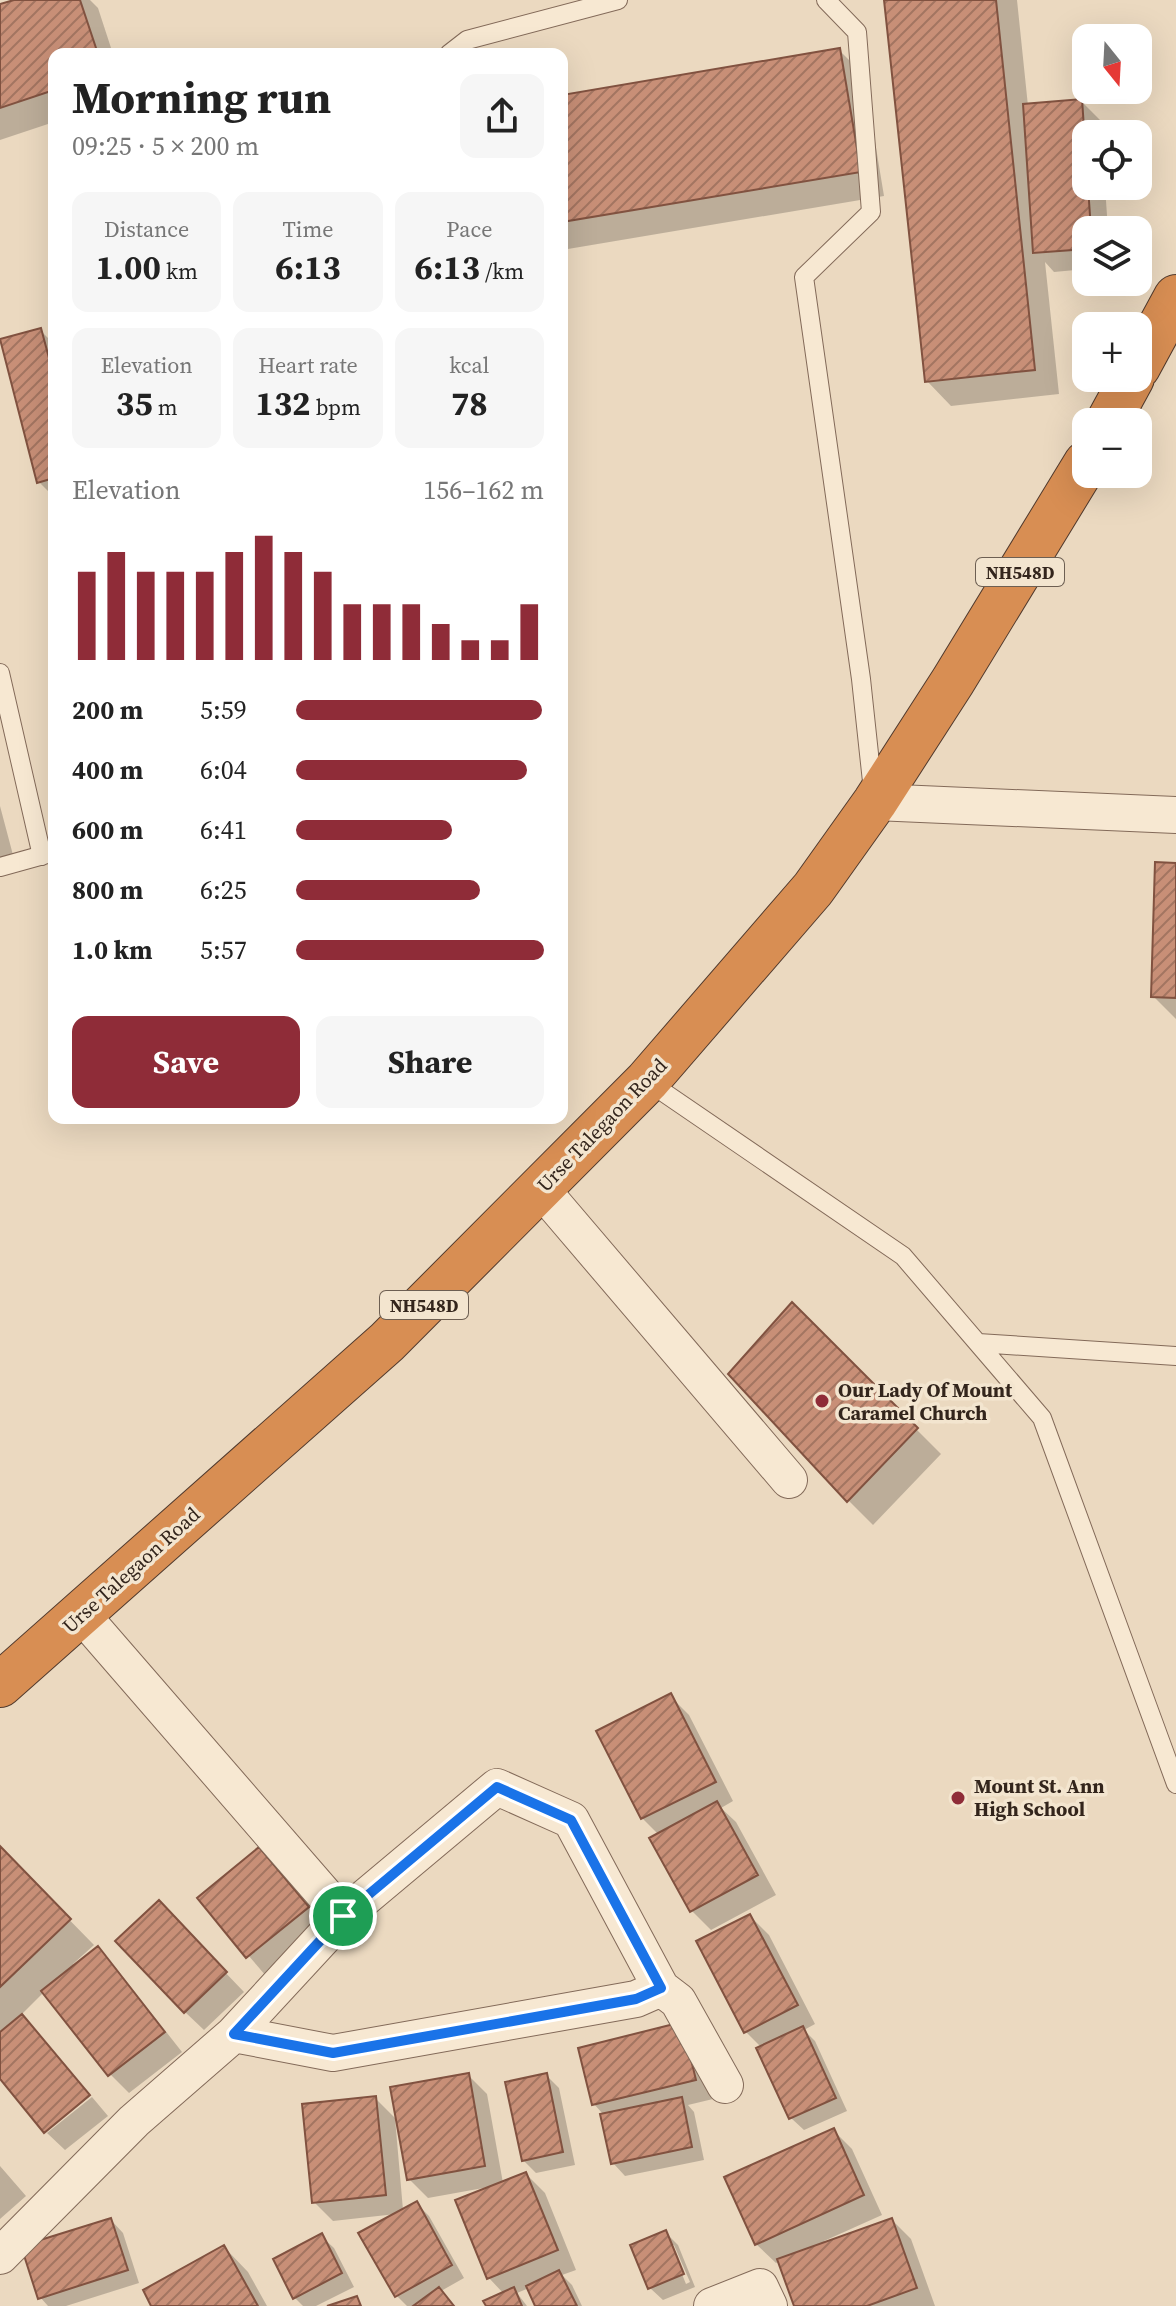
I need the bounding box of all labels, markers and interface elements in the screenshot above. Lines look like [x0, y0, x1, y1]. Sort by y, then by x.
north arrow [1072, 24, 1152, 104]
map controls [1072, 24, 1152, 488]
text: Morning run [72, 67, 331, 128]
button: share [460, 74, 544, 158]
button: locate [1072, 120, 1152, 200]
text: 09:25 · 5 × 200 m [72, 128, 259, 164]
text: Distance [104, 214, 189, 244]
text: Time [283, 214, 333, 244]
text: Pace [446, 214, 492, 244]
button: layers [1072, 216, 1152, 296]
text: 1.00 [95, 244, 161, 290]
text: 6:13 [275, 244, 341, 290]
text: 6:13 [414, 244, 480, 290]
text: km [161, 256, 198, 286]
text: /km [480, 256, 524, 286]
button: + [1072, 312, 1152, 392]
text: Elevation [101, 350, 193, 380]
text: Heart rate [258, 350, 358, 380]
text: kcal [449, 350, 489, 380]
text: 35 [116, 380, 153, 426]
text: 132 [255, 380, 311, 426]
text: 78 [451, 380, 488, 426]
text: m [153, 392, 178, 422]
text: bpm [311, 392, 361, 422]
button: − [1072, 408, 1152, 488]
text: Elevation [72, 472, 181, 508]
text: 156–162 m [423, 472, 544, 508]
road number: NH548D [976, 558, 1064, 586]
text: 200 m [72, 692, 143, 728]
text: 5:59 [200, 692, 247, 728]
text: 400 m [72, 752, 143, 788]
text: 6:04 [200, 752, 247, 788]
text: 600 m [72, 812, 143, 848]
text: 6:41 [200, 812, 247, 848]
text: 800 m [72, 872, 143, 908]
text: 6:25 [200, 872, 247, 908]
text: 1.0 km [72, 932, 153, 968]
text: 5:57 [200, 932, 247, 968]
button: Save [72, 1016, 300, 1108]
button: Share [316, 1016, 544, 1108]
street label: Urse Talegaon Road [531, 1051, 674, 1198]
road number: NH548D [380, 1291, 468, 1319]
place label: Our Lady Of Mount Caramel Church [838, 1376, 1013, 1427]
marker: Our Lady Of Mount Caramel Church [813, 1392, 831, 1410]
street label: Urse Talegaon Road [56, 1500, 206, 1639]
place label: Mount St. Ann High School [974, 1772, 1105, 1823]
marker: Mount St. Ann High School [949, 1789, 967, 1807]
pin [309, 1882, 377, 1950]
icon: arrive [321, 1894, 365, 1938]

